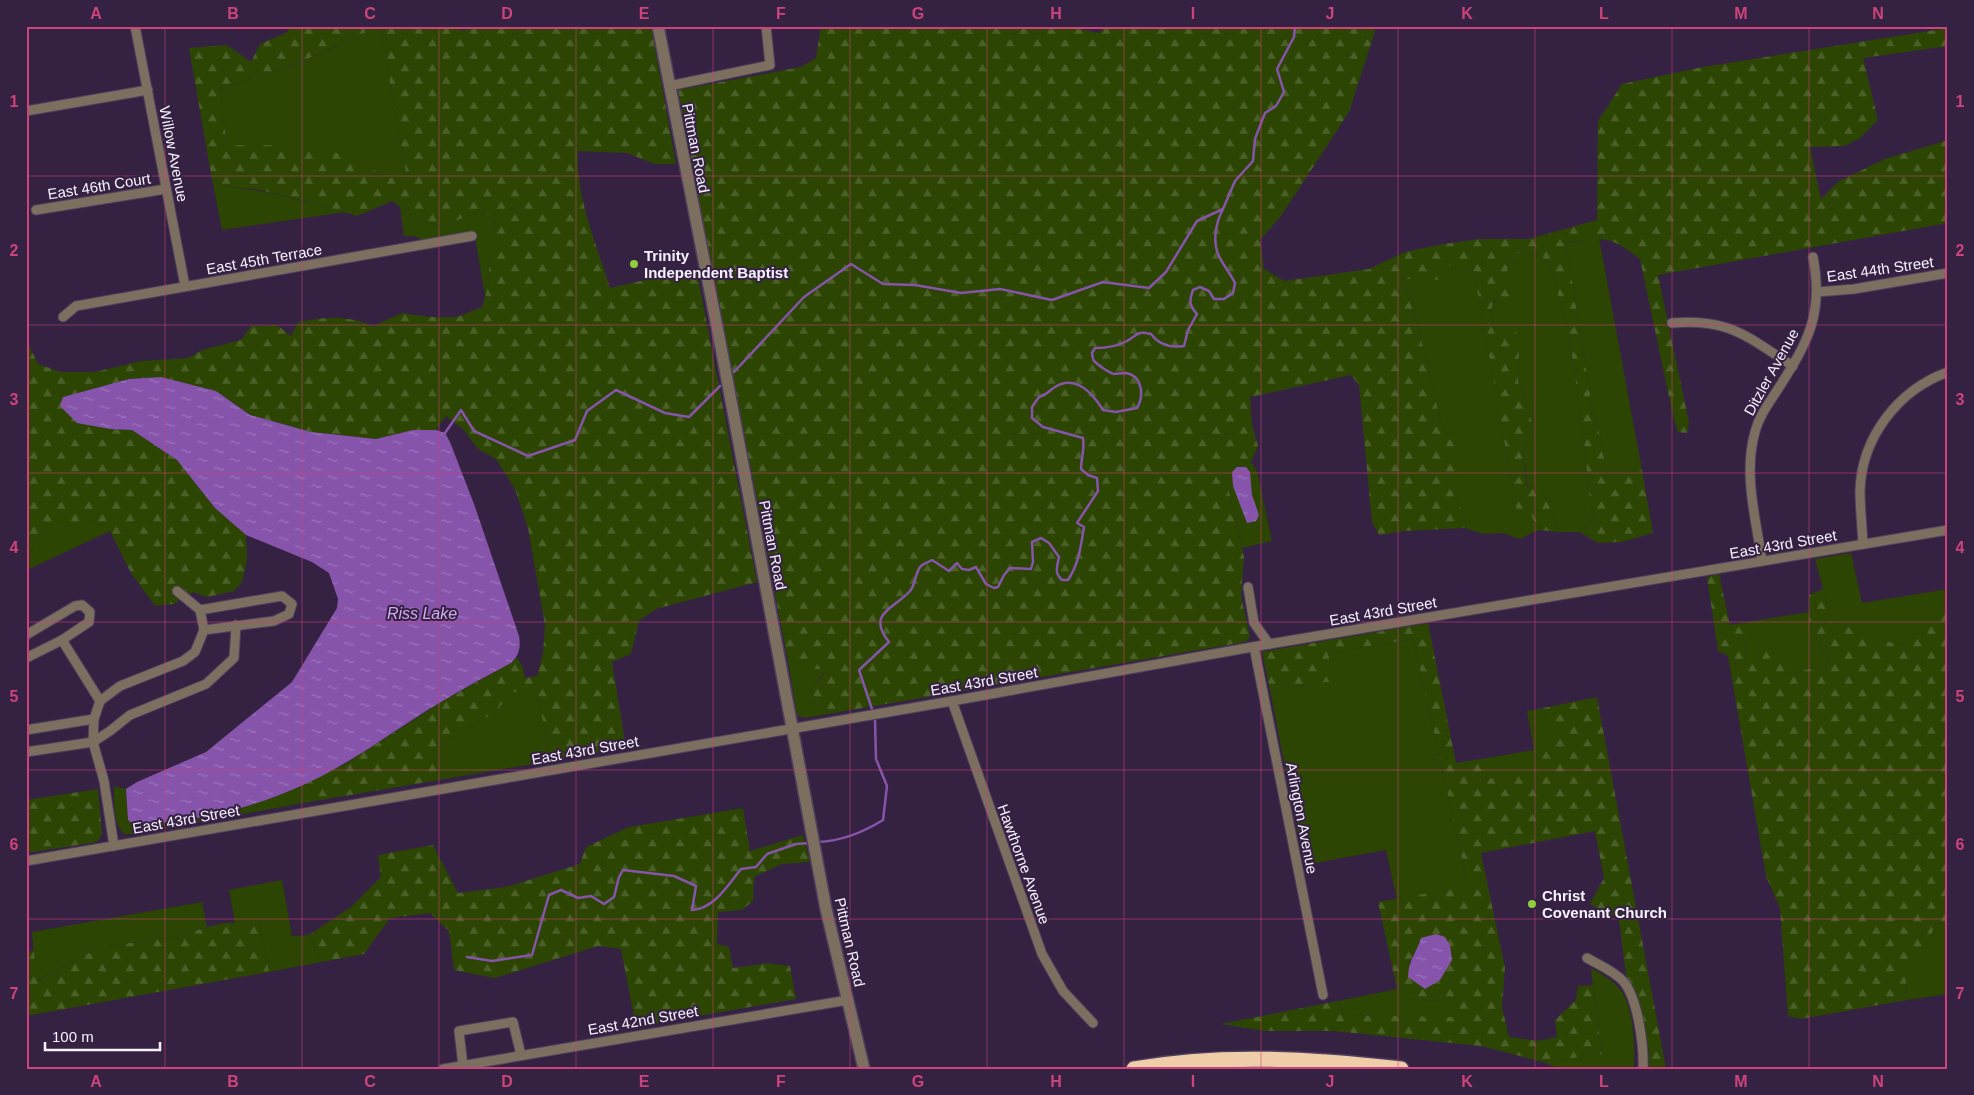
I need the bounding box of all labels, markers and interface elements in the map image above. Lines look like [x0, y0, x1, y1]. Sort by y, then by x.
text: A [90, 5, 102, 22]
text: B [227, 5, 239, 22]
text: C [364, 5, 376, 22]
text: D [501, 5, 513, 22]
text: E [639, 5, 650, 22]
text: F [776, 5, 786, 22]
text: G [912, 5, 924, 22]
text: H [1050, 5, 1062, 22]
text: I [1191, 5, 1195, 22]
text: J [1326, 5, 1334, 22]
text: K [1461, 5, 1473, 22]
text: L [1599, 5, 1609, 22]
text: M [1734, 5, 1748, 22]
text: N [1872, 5, 1884, 22]
text: 1 [10, 93, 19, 110]
text: 1 [1956, 93, 1965, 110]
street label: Pittman Road [679, 102, 713, 194]
street label: Willow Avenue [156, 105, 192, 203]
street label: East 46th Court [46, 169, 153, 203]
street label: East 45th Terrace [205, 240, 323, 278]
text: 2 [10, 242, 19, 259]
text: 2 [1956, 242, 1965, 259]
place label: Trinity Independent Baptist [644, 247, 788, 281]
street label: East 44th Street [1826, 253, 1935, 285]
marker: Trinity Independent Baptist [628, 258, 640, 270]
street label: Ditzler Avenue [1740, 326, 1802, 418]
text: 3 [10, 391, 19, 408]
text: 3 [1956, 391, 1965, 408]
street label: Pittman Road [756, 499, 790, 591]
street label: East 43rd Street [1728, 526, 1839, 562]
text: 4 [10, 539, 19, 556]
text: 4 [1956, 539, 1965, 556]
street label: East 43rd Street [1328, 593, 1439, 629]
water label: Riss Lake [387, 605, 457, 622]
street label: East 43rd Street [929, 663, 1040, 699]
text: 5 [10, 688, 19, 705]
text: 5 [1956, 688, 1965, 705]
street label: East 43rd Street [530, 732, 641, 768]
street label: Arlington Avenue [1283, 761, 1321, 875]
street label: East 43rd Street [131, 801, 242, 837]
street label: Hawthorne Avenue [994, 802, 1054, 926]
text: 6 [10, 836, 19, 853]
text: 6 [1956, 836, 1965, 853]
place label: Christ Covenant Church [1542, 887, 1667, 921]
street label: Pittman Road [831, 896, 869, 988]
marker: Christ Covenant Church [1526, 898, 1538, 910]
text: 7 [10, 985, 19, 1002]
text: 7 [1956, 985, 1965, 1002]
street label: East 42nd Street [586, 1002, 700, 1038]
scale bar [45, 1020, 160, 1052]
text: 100 m [52, 1028, 94, 1045]
text: A [90, 1073, 102, 1090]
text: B [227, 1073, 239, 1090]
text: C [364, 1073, 376, 1090]
text: D [501, 1073, 513, 1090]
text: E [639, 1073, 650, 1090]
text: F [776, 1073, 786, 1090]
text: G [912, 1073, 924, 1090]
text: H [1050, 1073, 1062, 1090]
text: I [1191, 1073, 1195, 1090]
text: J [1326, 1073, 1334, 1090]
text: K [1461, 1073, 1473, 1090]
text: L [1599, 1073, 1609, 1090]
text: M [1734, 1073, 1748, 1090]
text: N [1872, 1073, 1884, 1090]

